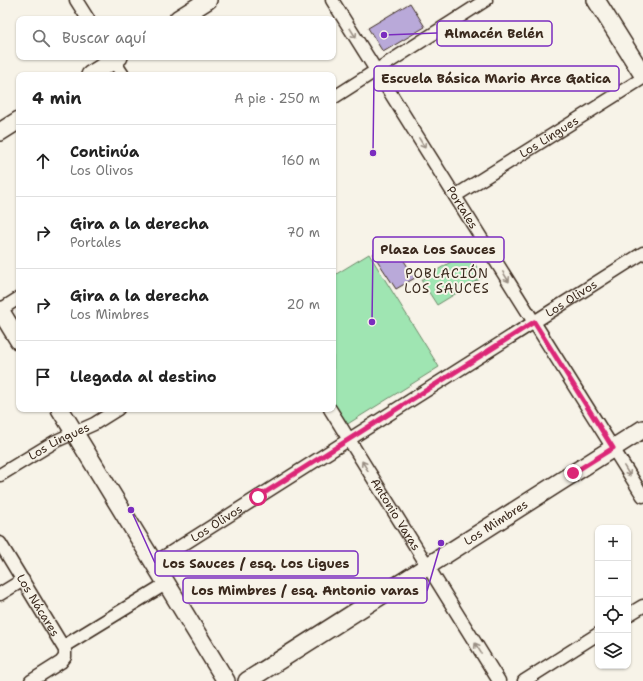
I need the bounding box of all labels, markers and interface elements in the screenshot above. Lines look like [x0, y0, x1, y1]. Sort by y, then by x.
search box [16, 16, 336, 60]
callout: Almacén Belén [437, 21, 552, 46]
text: Almacén Belén [444, 25, 544, 42]
icon: search [30, 27, 52, 49]
one-way arrow [349, 27, 357, 38]
text: Buscar aquí [62, 28, 146, 48]
callout: Escuela Básica Mario Arce Gatica [374, 66, 619, 91]
text: Escuela Básica Mario Arce Gatica [381, 70, 611, 87]
text: 4 min [32, 87, 82, 109]
text: A pie · 250 m [234, 90, 320, 107]
street label: Los Lingues [516, 112, 582, 162]
one-way arrow [418, 137, 426, 148]
text: Continúa [70, 142, 139, 162]
icon: ahead [32, 150, 54, 172]
text: 160 m [282, 152, 320, 169]
text: Los Olivos [70, 162, 133, 179]
street label: Portales [443, 183, 482, 232]
text: Gira a la derecha [70, 214, 209, 234]
icon: right [32, 222, 54, 244]
text: 70 m [286, 224, 320, 241]
text: Portales [70, 234, 121, 251]
callout: Plaza Los Sauces [373, 237, 504, 262]
text: Plaza Los Sauces [380, 241, 496, 258]
district label: POBLACIÓN LOS SAUCES [404, 264, 490, 297]
one-way arrow [502, 271, 510, 282]
street label: Los Olivos [542, 276, 600, 321]
text: Gira a la derecha [70, 286, 209, 306]
icon: right [32, 294, 54, 316]
text: 20 m [287, 296, 320, 313]
text: Los Mimbres [70, 306, 149, 323]
icon: arrive [32, 366, 54, 388]
text: Llegada al destino [70, 367, 217, 387]
street label: Los Lingues [25, 419, 92, 464]
one-way arrow [361, 460, 369, 472]
route end [564, 464, 582, 482]
one-way arrow [623, 465, 631, 476]
street label: Antonio Varas [367, 475, 424, 554]
route start [249, 488, 267, 506]
street label: Los Mimbres [461, 496, 531, 549]
street label: Los Olivos [187, 501, 246, 546]
map controls [595, 525, 631, 669]
button: + [595, 525, 631, 561]
callout: Los Sauces / esq. Los Ligues [155, 551, 358, 576]
text: Los Sauces / esq. Los Ligues [163, 555, 350, 572]
button: − [595, 561, 631, 597]
street label: Los Nácares [13, 571, 63, 640]
callout: Los Mimbres / esq. Antonio varas [183, 578, 427, 603]
text: Los Mimbres / esq. Antonio varas [191, 582, 419, 599]
button: locate [595, 597, 631, 633]
button: layers [595, 633, 631, 669]
one-way arrow [474, 642, 482, 654]

